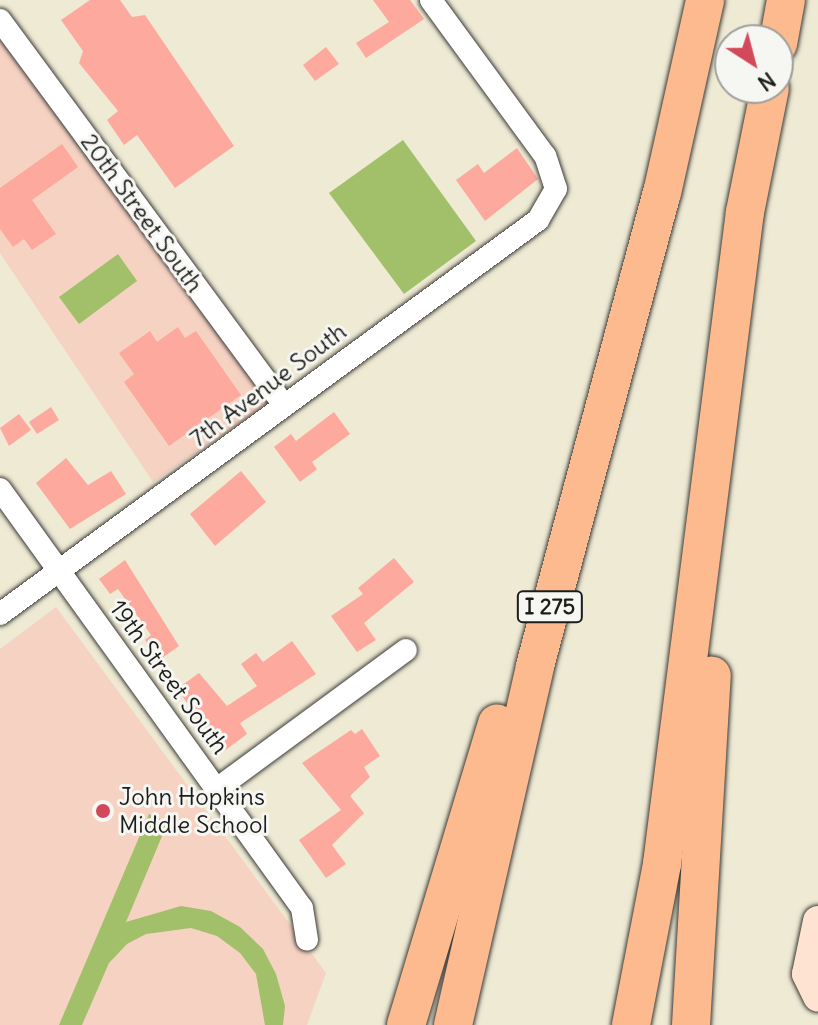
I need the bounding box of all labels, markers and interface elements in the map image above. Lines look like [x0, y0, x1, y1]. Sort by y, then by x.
north arrow [714, 24, 794, 104]
text: N [753, 66, 781, 98]
street label: 20th Street South [75, 128, 209, 298]
street label: 7th Avenue South [184, 317, 352, 453]
road number: I 275 [516, 589, 584, 625]
street label: 19th Street South [103, 594, 235, 760]
place label: John Hopkins Middle School [119, 783, 268, 839]
marker: John Hopkins Middle School [94, 802, 112, 820]

